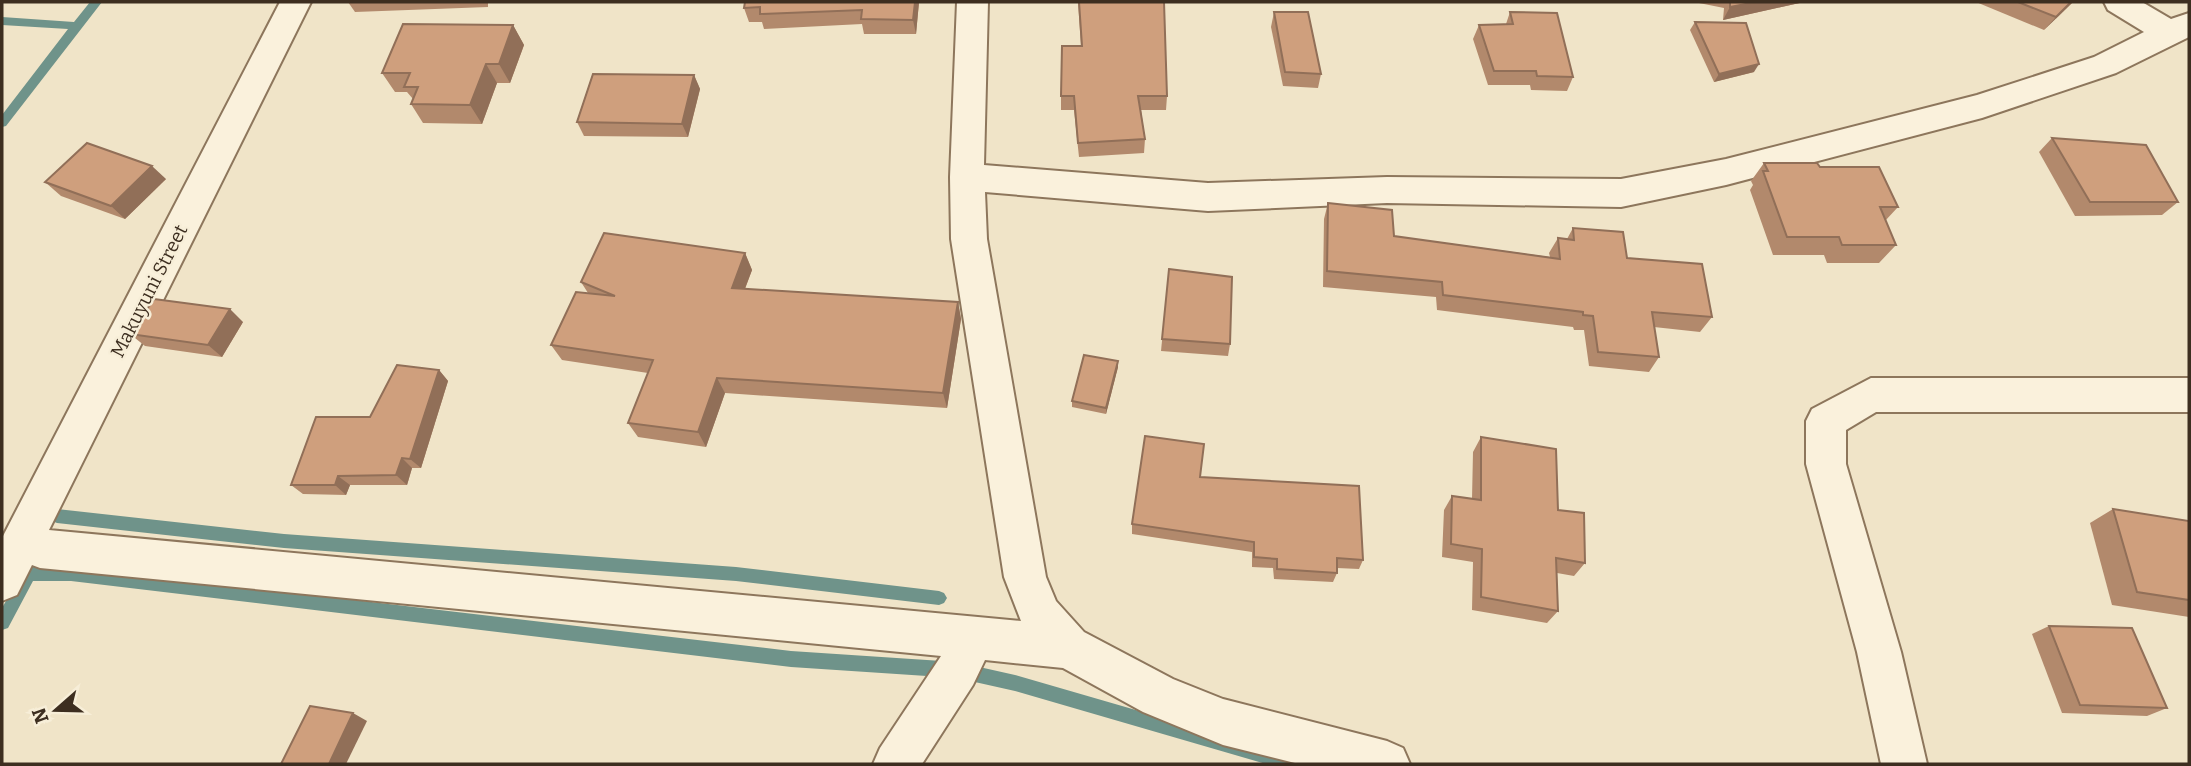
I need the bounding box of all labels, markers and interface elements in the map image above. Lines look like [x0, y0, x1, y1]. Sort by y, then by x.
street label: Makuyuni Street [106, 221, 192, 361]
north arrow [21, 675, 91, 745]
text: N [27, 705, 54, 726]

